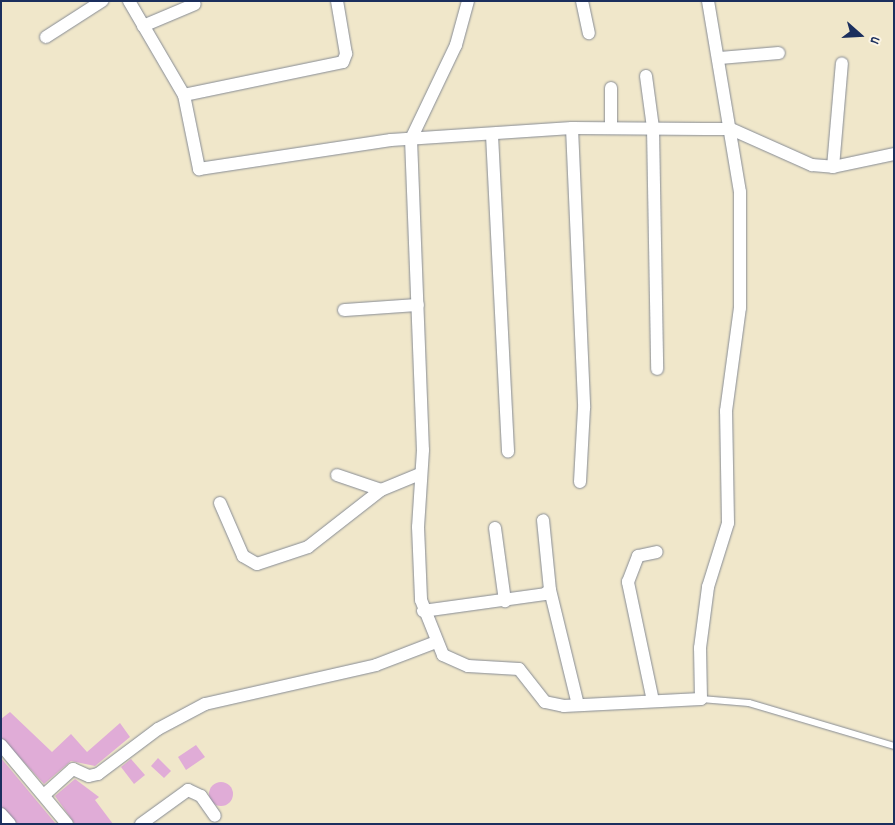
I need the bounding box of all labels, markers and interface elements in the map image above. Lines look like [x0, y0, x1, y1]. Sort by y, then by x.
north arrow [835, 10, 885, 60]
text: U [864, 33, 885, 46]

